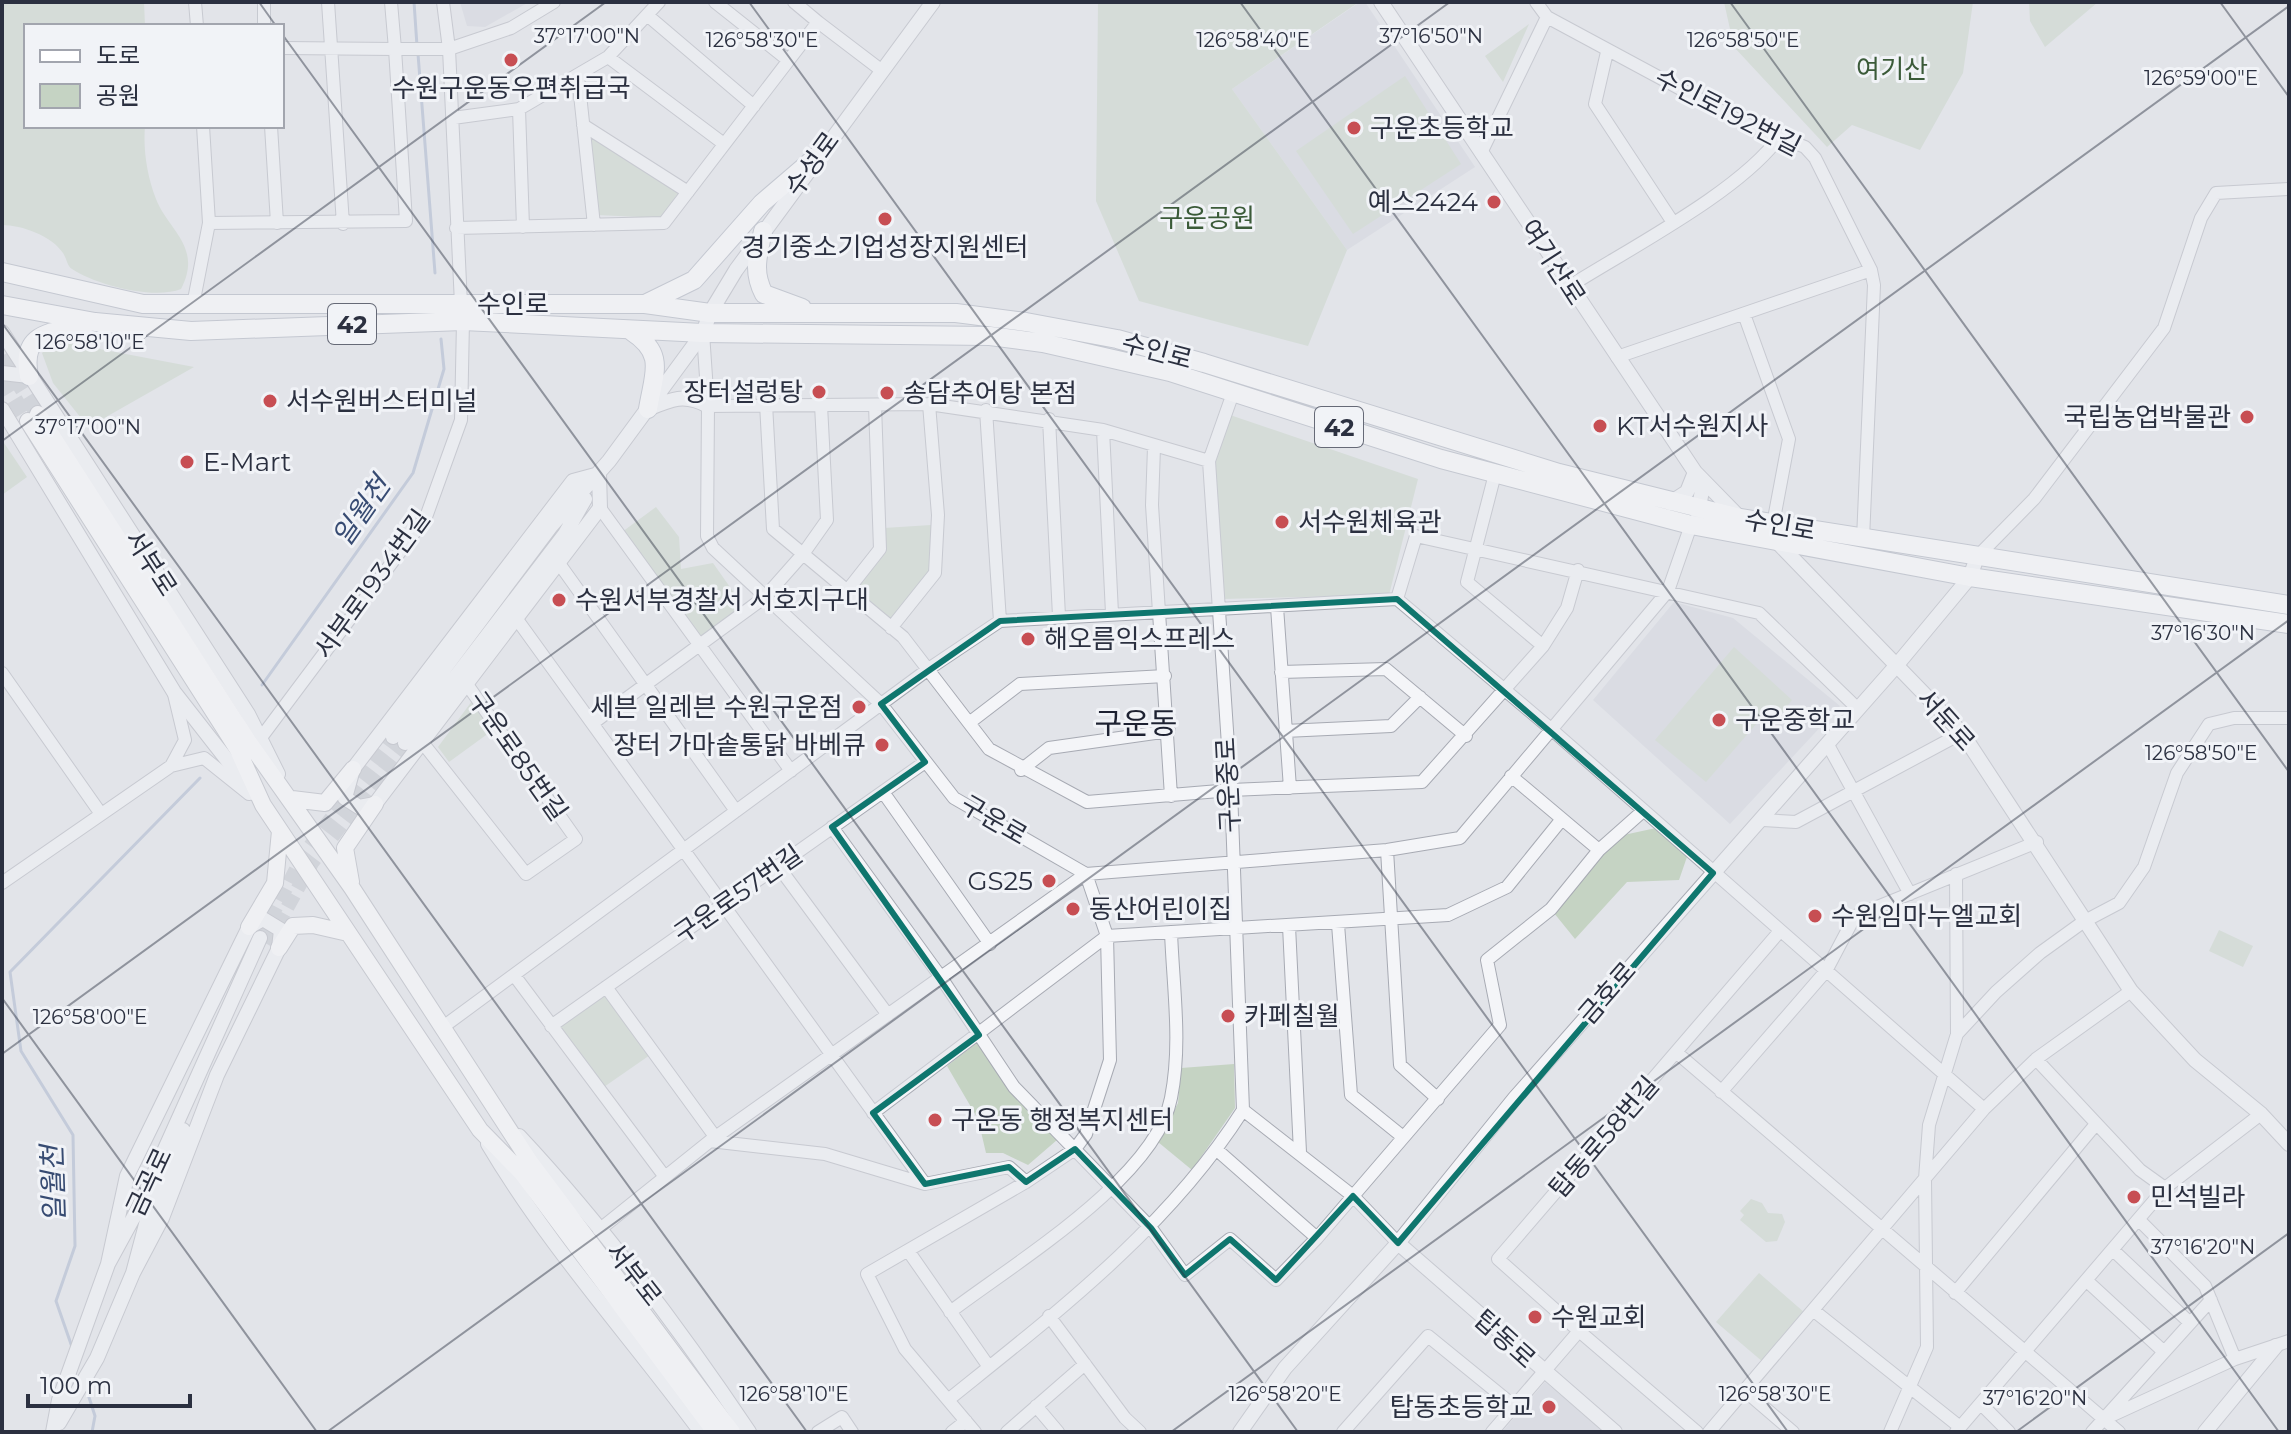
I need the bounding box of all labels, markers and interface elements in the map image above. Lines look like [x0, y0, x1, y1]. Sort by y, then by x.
legend [24, 24, 284, 128]
text: 37°17'00"N [534, 24, 640, 48]
text: 37°16'50"N [1379, 24, 1483, 48]
text: 126°58'30"E [706, 28, 818, 52]
text: 126°58'40"E [1196, 28, 1310, 52]
text: 126°58'50"E [1687, 28, 1799, 52]
text: 도로 [96, 41, 140, 70]
marker: 수원구운동우편취급국 [502, 51, 520, 69]
park label: 여기산 [1856, 53, 1928, 85]
street label: 수인로192번길 [1650, 62, 1806, 162]
text: 126°59'00"E [2144, 66, 2258, 90]
place label: 수원구운동우편취급국 [391, 72, 631, 104]
text: 공원 [96, 81, 140, 110]
place label: 구운초등학교 [1370, 112, 1514, 144]
marker: 구운초등학교 [1345, 119, 1363, 137]
street label: 수성로 [778, 126, 846, 202]
place label: 예스2424 [1367, 186, 1478, 218]
marker: 예스2424 [1485, 193, 1503, 211]
park label: 구운공원 [1159, 202, 1255, 234]
marker: 경기중소기업성장지원센터 [876, 210, 894, 228]
street label: 여기산로 [1514, 213, 1592, 311]
place label: 경기중소기업성장지원센터 [741, 231, 1029, 263]
street label: 수인로 [477, 288, 549, 320]
road number: 42 [328, 304, 376, 344]
street label: 수인로 [1118, 326, 1196, 376]
text: 126°58'10"E [35, 330, 145, 354]
place label: 장터설렁탕 [683, 376, 803, 408]
place label: 송담추어탕 본점 [903, 377, 1077, 409]
marker: 장터설렁탕 [810, 383, 828, 401]
marker: 송담추어탕 본점 [878, 384, 896, 402]
place label: 서수원버스터미널 [286, 385, 477, 417]
marker: 서수원버스터미널 [261, 392, 279, 410]
place label: 국립농업박물관 [2064, 401, 2231, 433]
road number: 42 [1315, 407, 1363, 447]
marker: 국립농업박물관 [2238, 408, 2256, 426]
place label: KT서수원지사 [1616, 410, 1768, 442]
text: 37°17'00"N [35, 415, 141, 439]
marker: KT서수원지사 [1591, 417, 1609, 435]
place label: E-Mart [203, 446, 291, 478]
marker: E-Mart [178, 453, 196, 471]
water label: 일월천 [325, 467, 399, 552]
street label: 서부로1934번길 [307, 503, 437, 665]
street label: 수인로 [1742, 503, 1818, 547]
place label: 서수원체육관 [1298, 506, 1442, 538]
marker: 서수원체육관 [1273, 513, 1291, 531]
street label: 서부로 [118, 524, 184, 602]
place label: 수원서부경찰서 서호지구대 [575, 584, 869, 616]
marker: 수원서부경찰서 서호지구대 [550, 591, 568, 609]
text: 37°16'30"N [2151, 621, 2255, 645]
place label: 해오름익스프레스 [1044, 623, 1235, 655]
marker: 해오름익스프레스 [1019, 630, 1037, 648]
street label: 서둔로 [1910, 683, 1982, 757]
street label: 구운로85번길 [462, 685, 574, 827]
place label: 세븐 일레븐 수원구운점 [590, 691, 843, 723]
marker: 세븐 일레븐 수원구운점 [850, 698, 868, 716]
place label: 구운중학교 [1735, 704, 1855, 736]
district label: 구운동 [1095, 705, 1177, 742]
marker: 구운중학교 [1710, 711, 1728, 729]
place label: 장터 가마솥통닭 바베큐 [613, 729, 866, 761]
marker: 장터 가마솥통닭 바베큐 [873, 736, 891, 754]
street label: 구운중로 [1210, 736, 1246, 834]
text: 126°58'50"E [2145, 741, 2257, 765]
street label: 구운로 [955, 788, 1033, 852]
street label: 구운로57번길 [668, 838, 808, 950]
place label: GS25 [967, 865, 1033, 897]
marker: GS25 [1040, 872, 1058, 890]
place label: 동산어린이집 [1089, 893, 1233, 925]
marker: 동산어린이집 [1064, 900, 1082, 918]
place label: 수원임마누엘교회 [1831, 900, 2022, 932]
marker: 수원임마누엘교회 [1806, 907, 1824, 925]
street label: 금호로 [1571, 955, 1643, 1031]
place label: 카페칠월 [1244, 1000, 1340, 1032]
text: 126°58'00"E [33, 1005, 147, 1029]
marker: 카페칠월 [1219, 1007, 1237, 1025]
street label: 탑동로58번길 [1542, 1070, 1666, 1204]
place label: 구운동 행정복지센터 [951, 1104, 1173, 1136]
marker: 구운동 행정복지센터 [926, 1111, 944, 1129]
water label: 일월천 [35, 1142, 71, 1223]
street label: 금곡로 [119, 1143, 179, 1221]
place label: 민석빌라 [2150, 1181, 2246, 1213]
marker: 민석빌라 [2125, 1188, 2143, 1206]
text: 37°16'20"N [2151, 1235, 2255, 1259]
street label: 서부로 [599, 1236, 669, 1312]
place label: 수원교회 [1551, 1301, 1647, 1333]
street label: 탑동로 [1468, 1303, 1542, 1375]
marker: 수원교회 [1526, 1308, 1544, 1326]
scale bar [28, 1358, 190, 1408]
text: 100 m [40, 1371, 112, 1400]
text: 126°58'10"E [739, 1382, 849, 1406]
text: 126°58'20"E [1228, 1382, 1342, 1406]
text: 126°58'30"E [1719, 1382, 1831, 1406]
text: 37°16'20"N [1983, 1386, 2087, 1410]
place label: 탑동초등학교 [1389, 1391, 1533, 1423]
marker: 탑동초등학교 [1540, 1398, 1558, 1416]

